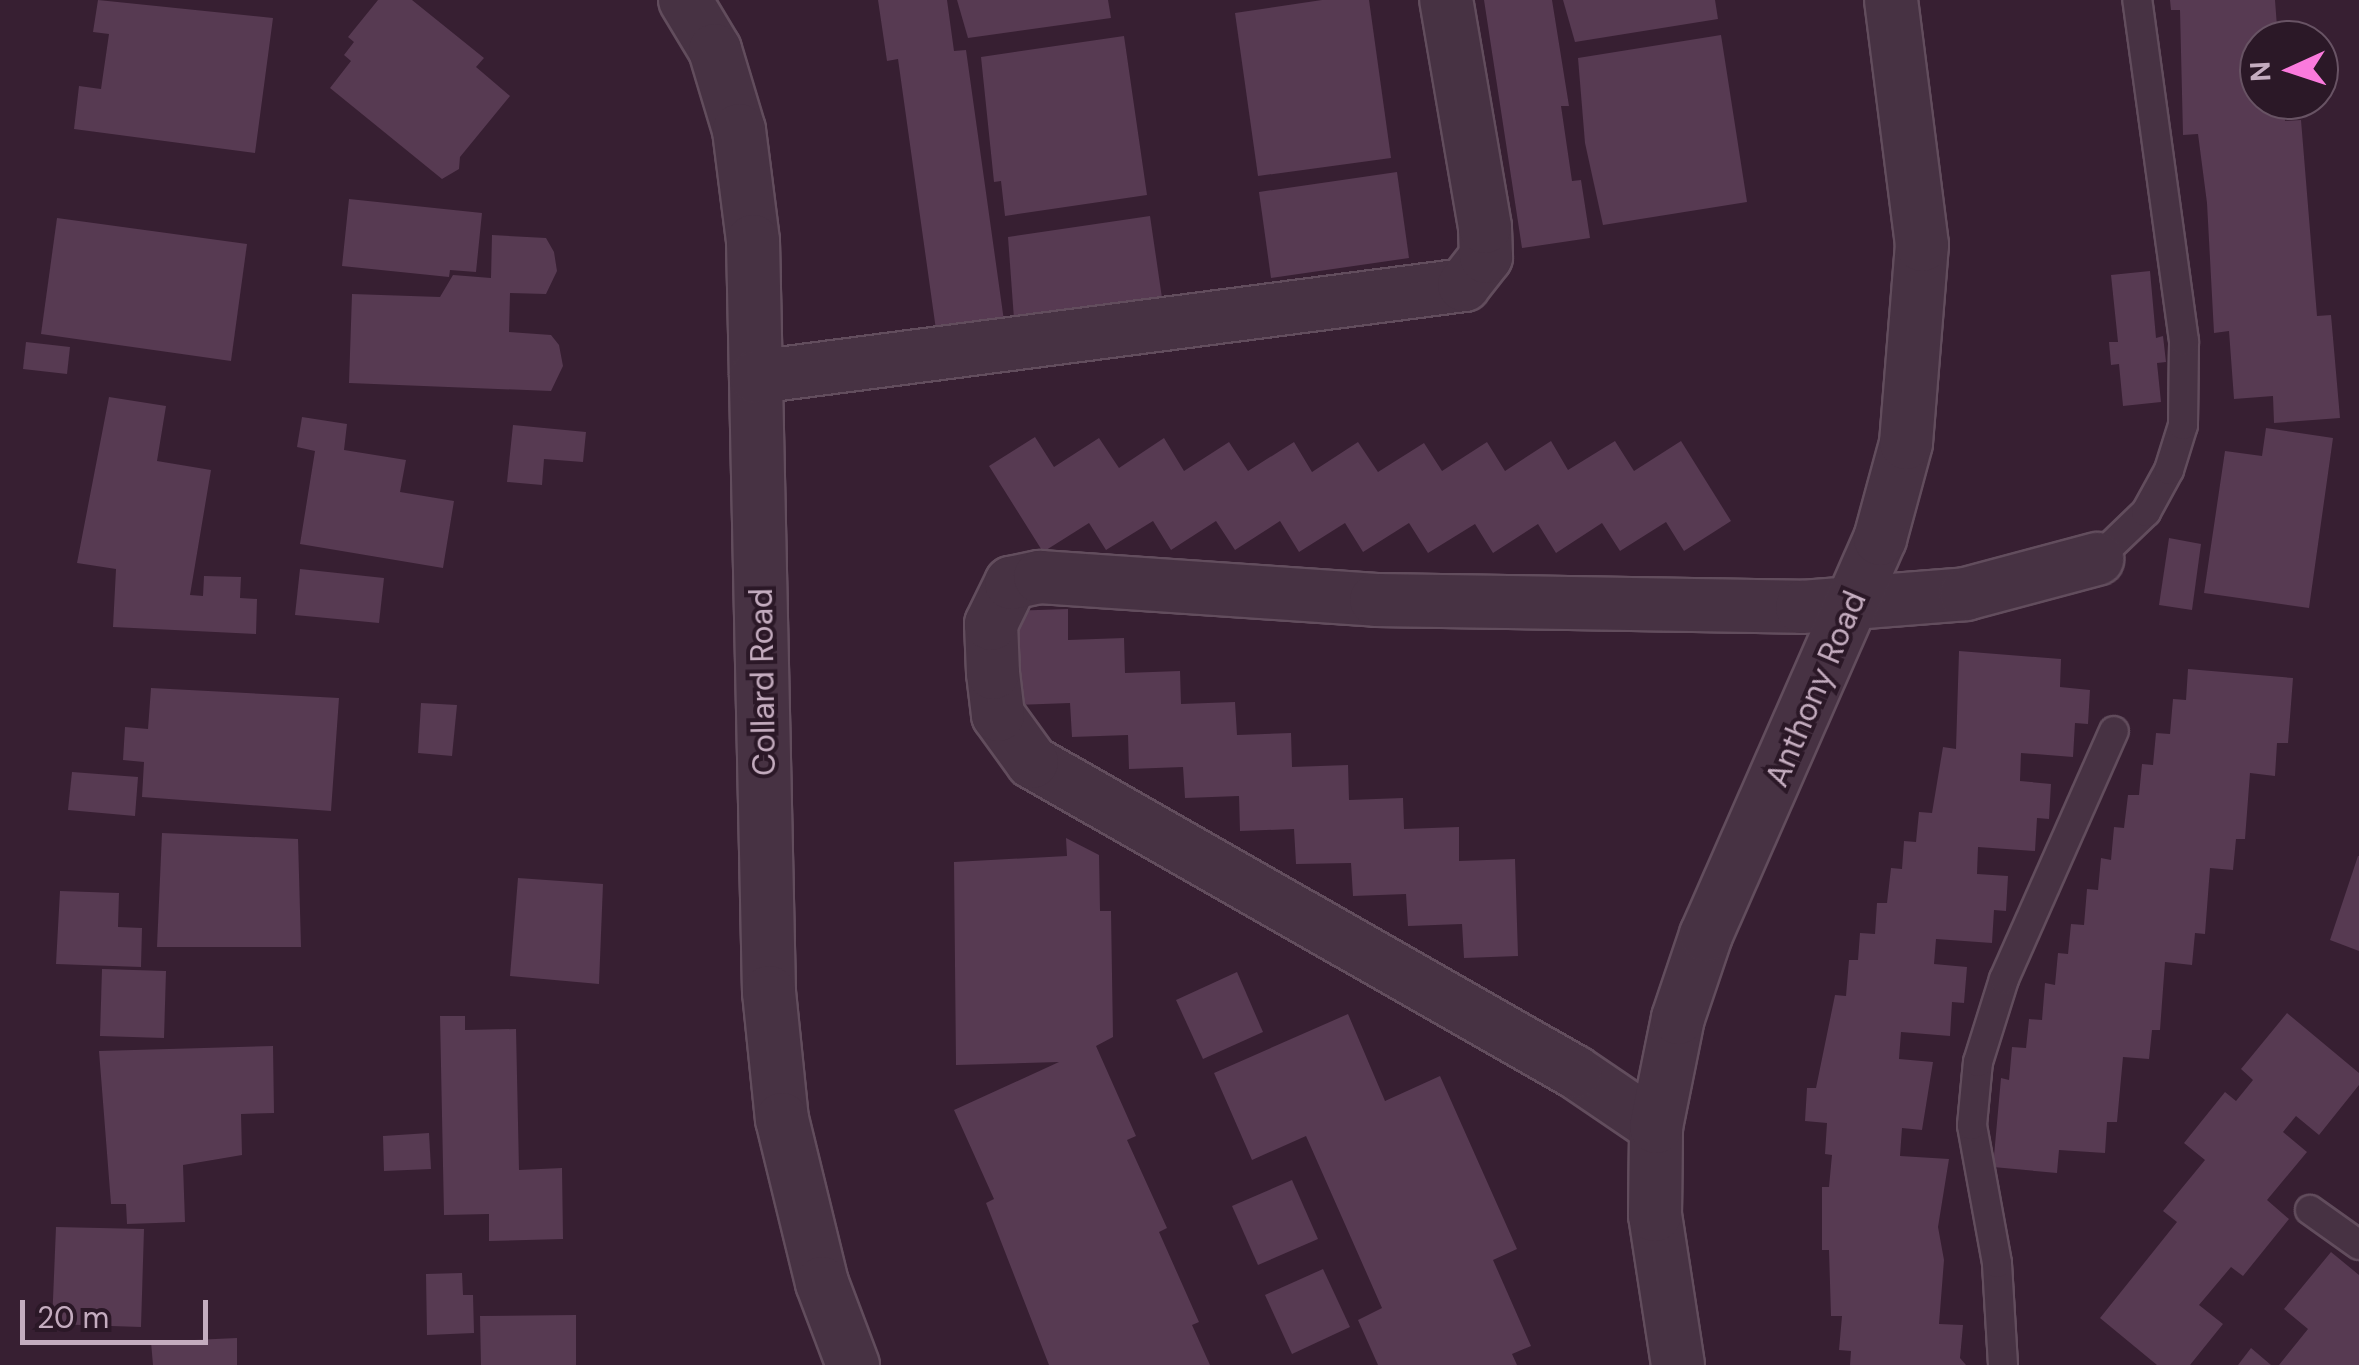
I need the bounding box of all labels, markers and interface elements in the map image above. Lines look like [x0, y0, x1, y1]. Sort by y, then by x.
north arrow [2239, 20, 2339, 120]
text: N [2242, 60, 2280, 83]
street label: Anthony Road [1758, 586, 1874, 792]
street label: Collard Road [742, 588, 784, 776]
scale bar [25, 1280, 212, 1342]
text: 20 m [37, 1298, 109, 1337]

